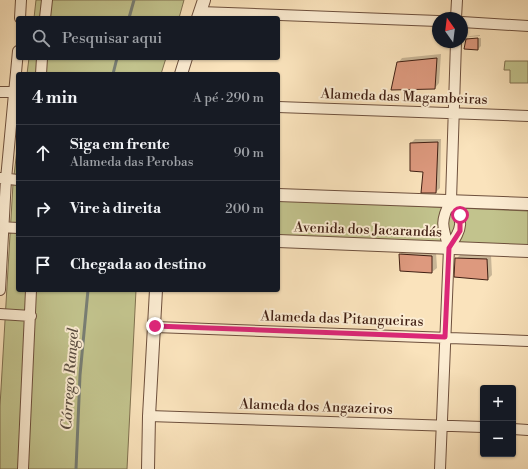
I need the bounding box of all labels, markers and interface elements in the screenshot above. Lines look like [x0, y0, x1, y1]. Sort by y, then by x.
north arrow [432, 12, 468, 48]
search box [16, 16, 280, 60]
icon: search [30, 27, 52, 49]
text: Pesquisar aqui [62, 29, 162, 48]
street label: Alameda das Magambeiras [319, 85, 488, 109]
text: 4 min [32, 87, 77, 109]
text: A pé · 290 m [193, 90, 264, 106]
text: Siga em frente [70, 135, 170, 154]
icon: ahead [32, 142, 54, 164]
text: 90 m [233, 145, 264, 161]
text: Alameda das Perobas [70, 154, 193, 170]
icon: right [32, 198, 54, 220]
text: Vire à direita [70, 199, 161, 218]
text: 200 m [225, 201, 264, 217]
route start [451, 206, 469, 224]
street label: Avenida dos Jacarandás [293, 218, 442, 242]
icon: arrive [32, 254, 54, 276]
text: Chegada ao destino [70, 255, 206, 274]
street label: Alameda das Pitangueiras [259, 307, 424, 331]
route end [146, 317, 164, 335]
water label: Córrego Rangel [57, 327, 83, 431]
map controls [480, 385, 516, 457]
button: + [480, 385, 516, 421]
street label: Alameda dos Angazeiros [238, 395, 393, 419]
button: − [480, 421, 516, 457]

